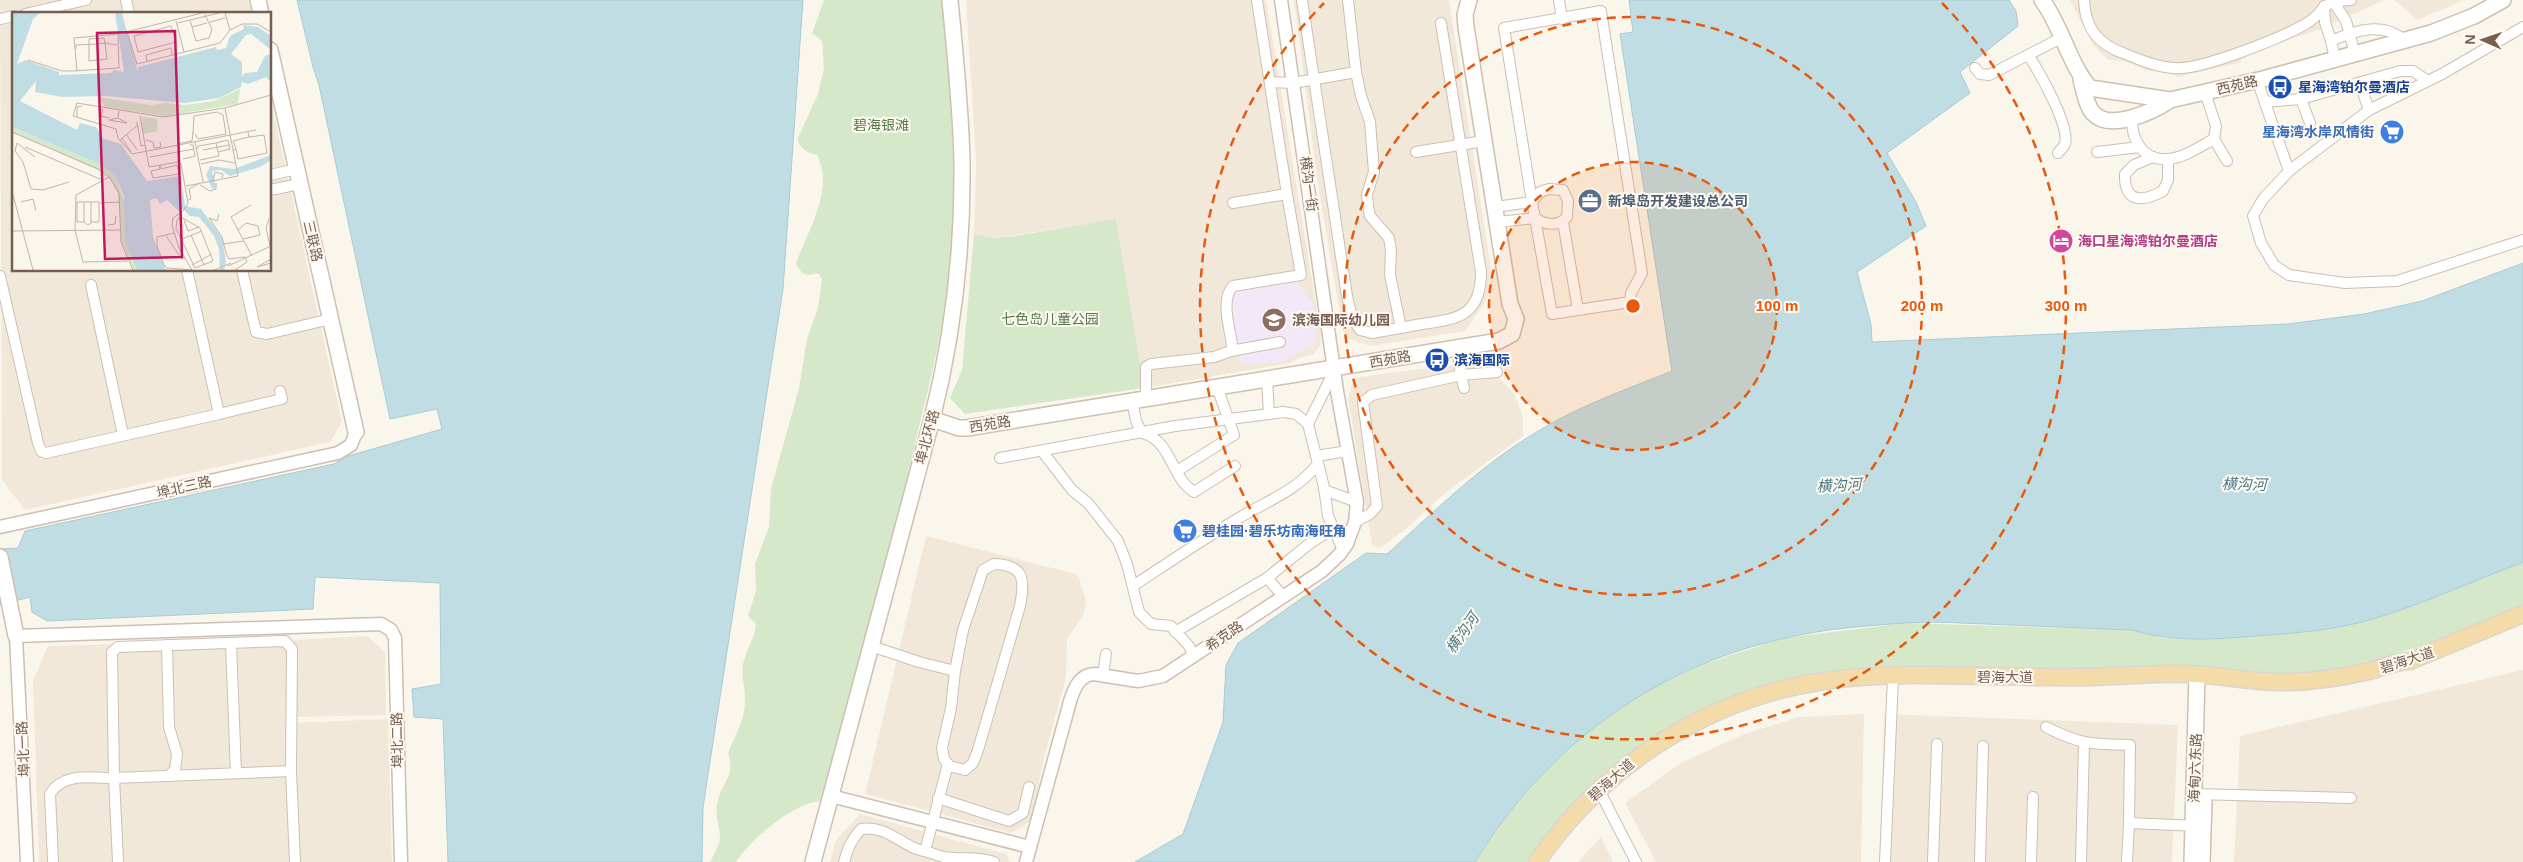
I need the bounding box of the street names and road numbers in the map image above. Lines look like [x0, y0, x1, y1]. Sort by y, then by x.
street label: 西苑路 [2215, 72, 2259, 98]
street label: 横沟一街 [1297, 155, 1321, 213]
street label: 三联路 [300, 219, 326, 263]
street label: 西苑路 [1368, 347, 1412, 371]
street label: 埠北环路 [912, 408, 942, 466]
street label: 西苑路 [968, 413, 1012, 435]
street label: 埠北三路 [155, 473, 213, 501]
street label: 希克路 [1202, 618, 1246, 654]
street label: 碧海大道 [2378, 644, 2436, 676]
street label: 碧海大道 [1977, 669, 2033, 685]
street label: 埠北二路 [389, 712, 405, 768]
street label: 埠北一路 [14, 721, 32, 777]
street label: 海甸六东路 [2186, 733, 2204, 803]
street label: 碧海大道 [1585, 756, 1637, 804]

